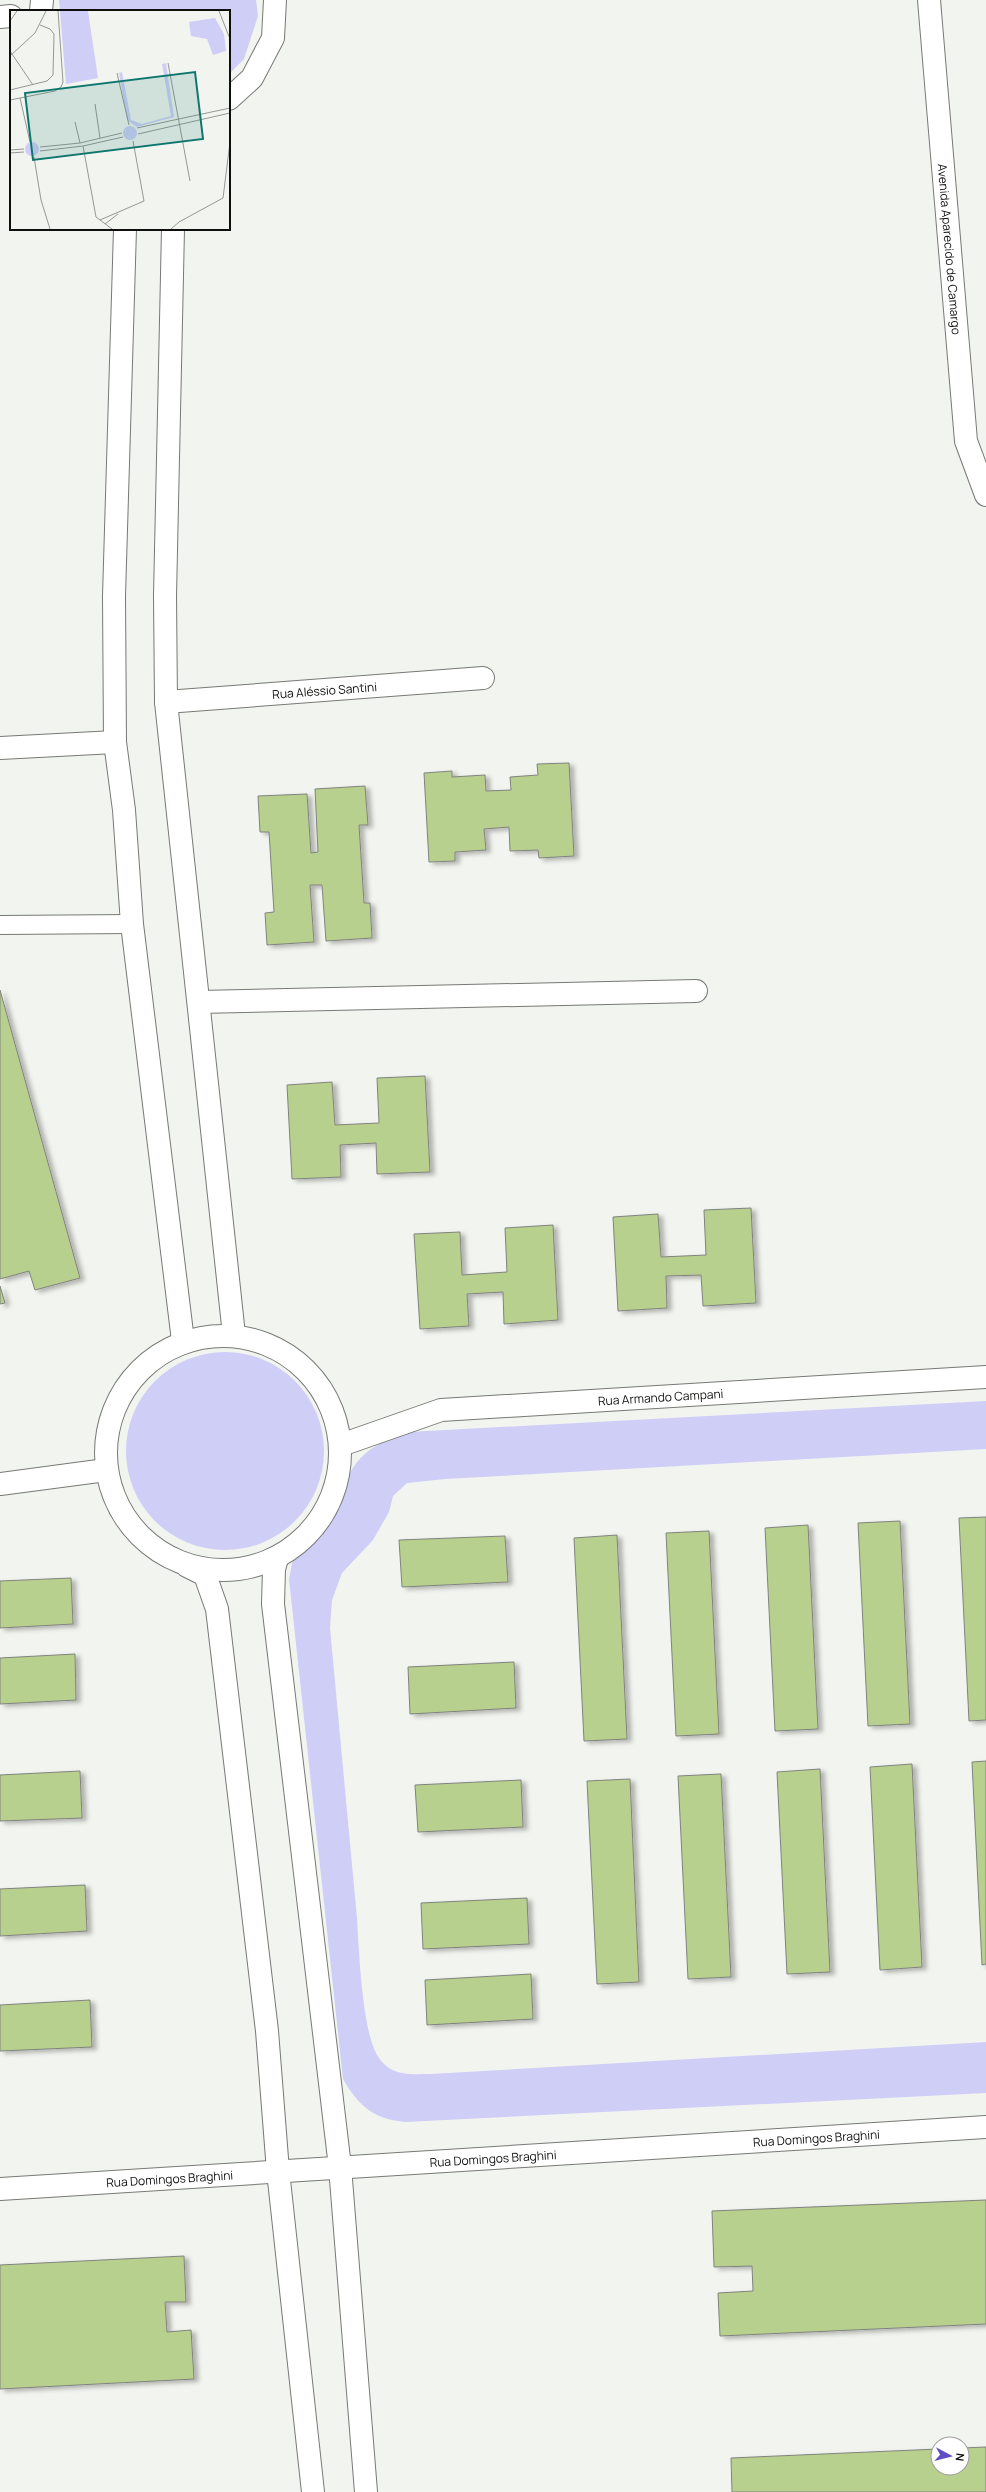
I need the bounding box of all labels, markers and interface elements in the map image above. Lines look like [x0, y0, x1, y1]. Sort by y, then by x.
inset map [10, 10, 230, 230]
street label: Avenida Aparecido de Camargo [934, 163, 966, 335]
street label: Rua Aléssio Santini [272, 678, 378, 702]
street label: Rua Armando Campani [597, 1384, 724, 1409]
street label: Rua Domingos Braghini [752, 2125, 880, 2150]
street label: Rua Domingos Braghini [429, 2146, 557, 2170]
street label: Rua Domingos Braghini [106, 2166, 234, 2191]
north arrow [930, 2436, 970, 2476]
text: N [952, 2452, 968, 2462]

